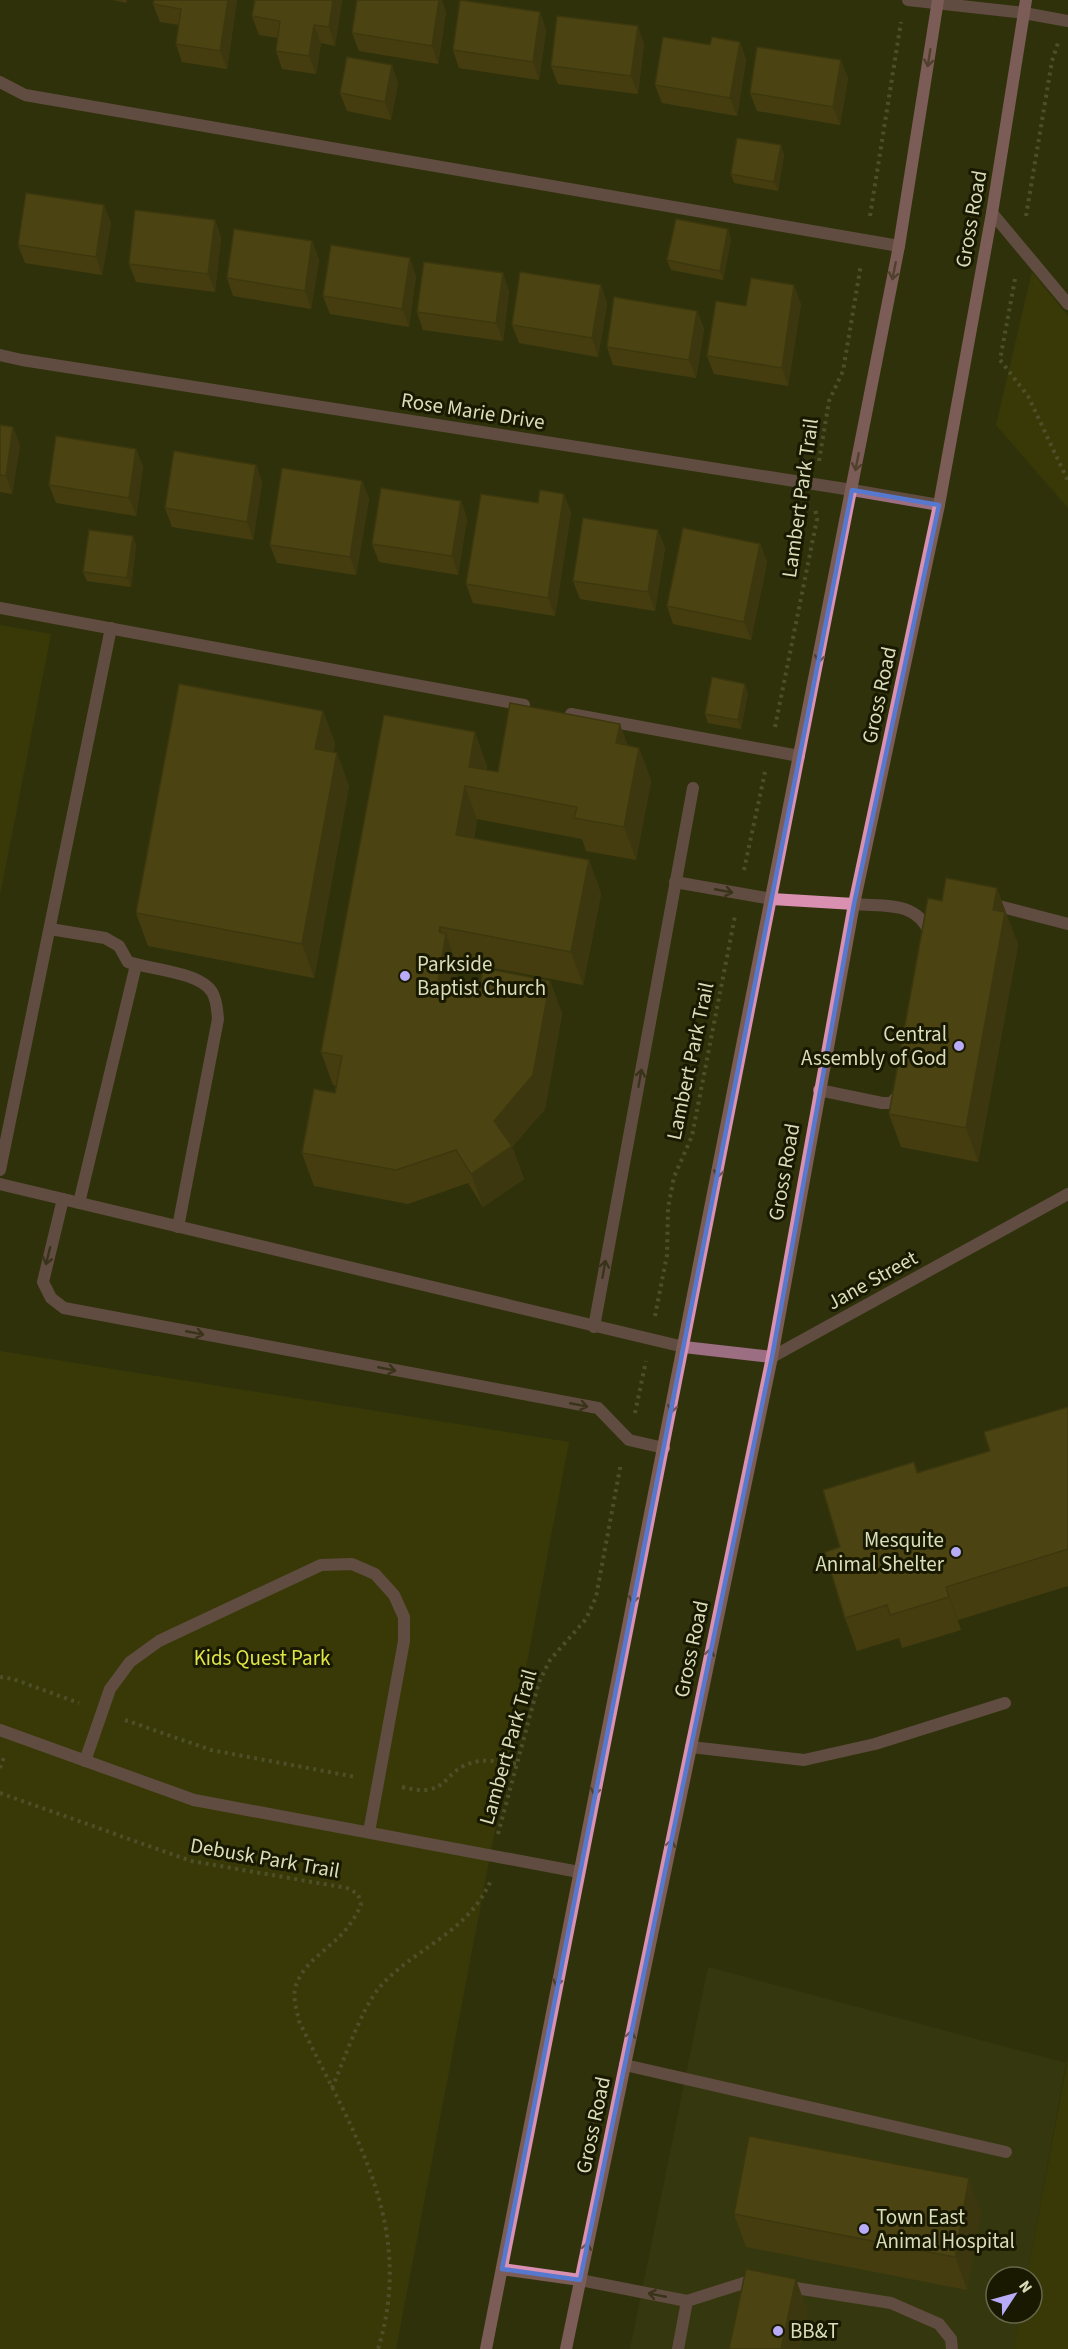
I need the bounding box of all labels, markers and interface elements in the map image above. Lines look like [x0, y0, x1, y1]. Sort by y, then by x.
one-way arrow [924, 47, 935, 67]
street label: Gross Road [948, 168, 994, 270]
one-way arrow [888, 261, 899, 280]
street label: Rose Marie Drive [399, 385, 547, 437]
street label: Lambert Park Trail [774, 416, 826, 580]
one-way arrow [851, 452, 862, 472]
one-way arrow [814, 643, 825, 663]
street label: Gross Road [854, 644, 904, 746]
one-way arrow [713, 886, 733, 897]
place label: Parkside Baptist Church [417, 949, 546, 1003]
marker: Parkside Baptist Church [398, 969, 412, 983]
street label: Lambert Park Trail [659, 979, 721, 1143]
place label: Central Assembly of God [801, 1019, 947, 1073]
marker: Central Assembly of God [952, 1039, 966, 1053]
one-way arrow [635, 1068, 646, 1088]
street label: Gross Road [761, 1121, 807, 1223]
one-way arrow [713, 1159, 724, 1178]
street label: Jane Street [821, 1243, 923, 1317]
one-way arrow [42, 1246, 54, 1265]
one-way arrow [599, 1260, 610, 1280]
one-way arrow [185, 1328, 205, 1339]
one-way arrow [377, 1364, 396, 1375]
one-way arrow [667, 1394, 678, 1414]
one-way arrow [568, 1400, 588, 1411]
place label: Mesquite Animal Shelter [815, 1525, 945, 1579]
marker: Mesquite Animal Shelter [949, 1545, 963, 1559]
one-way arrow [628, 1585, 639, 1605]
street label: Gross Road [666, 1598, 716, 1700]
park label: Kids Quest Park [194, 1643, 331, 1673]
one-way arrow [704, 1648, 715, 1667]
street label: Lambert Park Trail [471, 1666, 545, 1828]
one-way arrow [590, 1776, 601, 1796]
street label: Debusk Park Trail [188, 1830, 342, 1886]
one-way arrow [665, 1839, 676, 1858]
one-way arrow [552, 1968, 564, 1987]
one-way arrow [625, 2030, 636, 2049]
street label: Gross Road [568, 2074, 618, 2176]
place label: Town East Animal Hospital [876, 2202, 1015, 2256]
marker: Town East Animal Hospital [857, 2222, 871, 2236]
one-way arrow [581, 2241, 592, 2261]
north arrow [984, 2265, 1044, 2325]
text: N [1013, 2276, 1037, 2298]
one-way arrow [648, 2289, 668, 2300]
place label: BB&T [790, 2316, 839, 2346]
marker: BB&T [771, 2324, 785, 2338]

